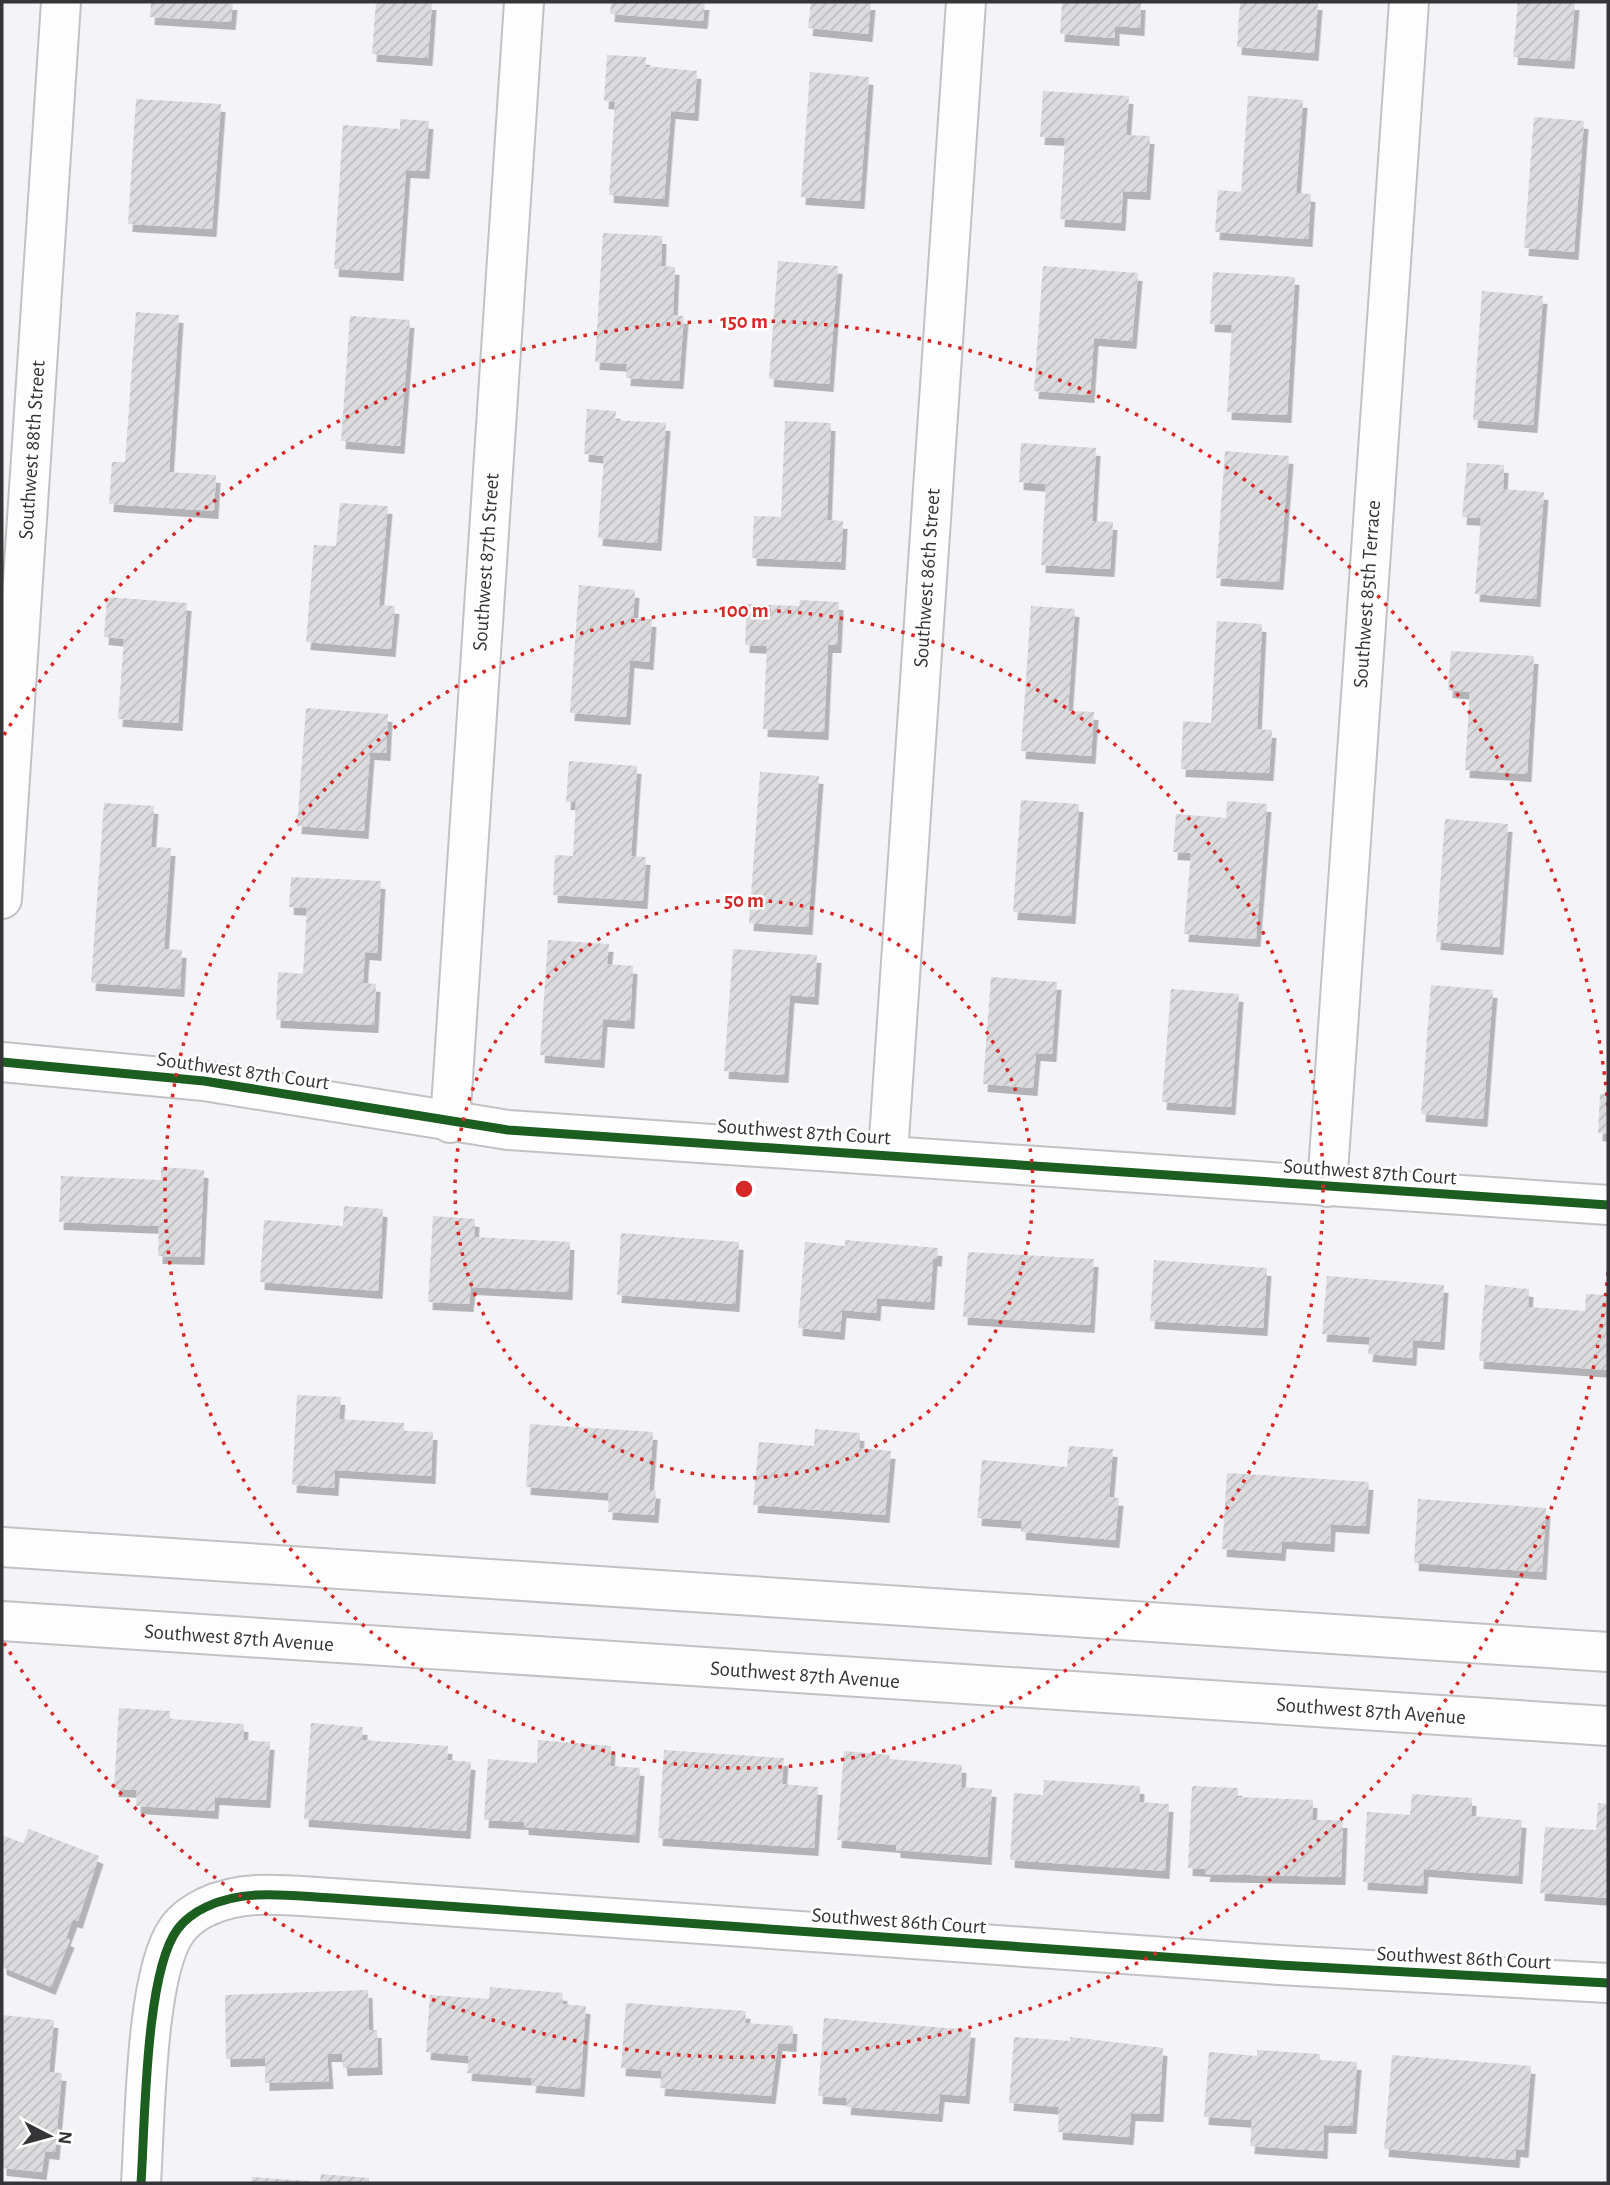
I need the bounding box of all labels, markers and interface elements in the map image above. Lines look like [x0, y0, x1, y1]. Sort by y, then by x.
text: 150 m [720, 311, 768, 332]
street label: Southwest 88th Street [15, 359, 49, 540]
street label: Southwest 87th Street [469, 472, 503, 652]
street label: Southwest 86th Street [910, 487, 944, 668]
street label: Southwest 85th Terrace [1350, 499, 1384, 689]
text: 100 m [719, 600, 769, 621]
text: 50 m [724, 890, 764, 911]
street label: Southwest 87th Court [155, 1049, 331, 1094]
street label: Southwest 87th Court [717, 1115, 892, 1149]
street label: Southwest 87th Court [1283, 1155, 1458, 1189]
centre of rings [732, 1177, 756, 1201]
street label: Southwest 87th Avenue [143, 1621, 335, 1655]
street label: Southwest 87th Avenue [709, 1658, 901, 1692]
street label: Southwest 87th Avenue [1275, 1694, 1467, 1728]
street label: Southwest 86th Court [811, 1904, 987, 1938]
street label: Southwest 86th Court [1376, 1943, 1552, 1973]
north arrow [14, 2101, 84, 2171]
text: N [54, 2130, 75, 2145]

